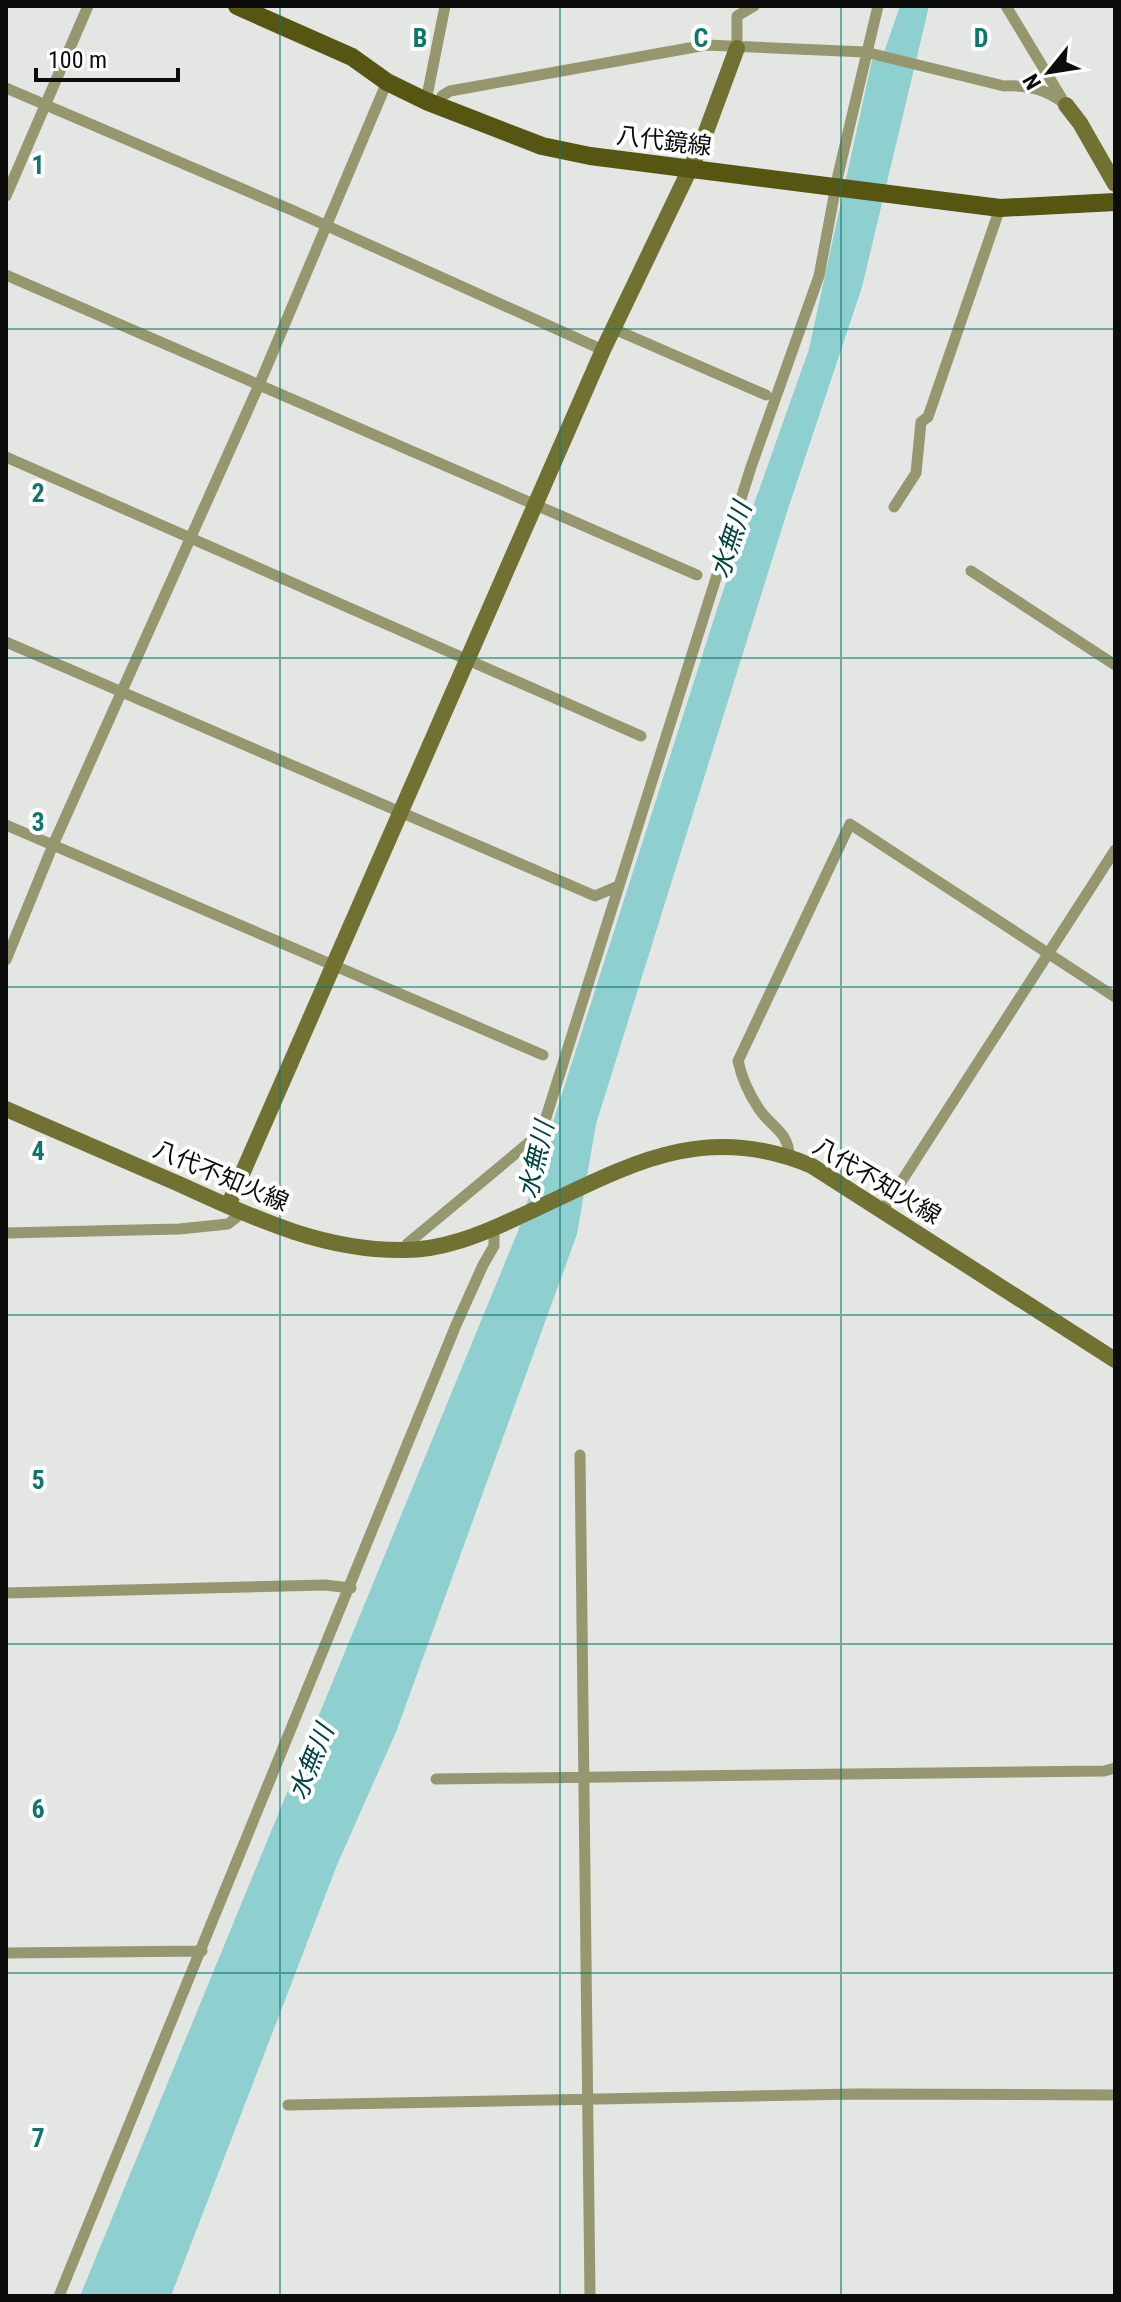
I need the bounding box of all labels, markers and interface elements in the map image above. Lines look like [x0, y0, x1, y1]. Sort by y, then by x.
text: B [413, 23, 427, 53]
text: C [694, 23, 709, 53]
text: D [974, 23, 988, 53]
scale bar [36, 32, 178, 82]
north arrow [1009, 32, 1089, 112]
text: 100 m [48, 46, 107, 74]
text: N [1018, 70, 1046, 94]
street label: 八代鏡線 [615, 121, 713, 161]
text: 1 [31, 150, 45, 180]
text: 2 [31, 478, 45, 508]
water label: 水無川 [705, 495, 758, 582]
text: 3 [31, 807, 45, 837]
water label: 水無川 [513, 1116, 560, 1201]
street label: 八代不知火線 [808, 1132, 946, 1230]
street label: 八代不知火線 [149, 1135, 293, 1217]
text: 4 [31, 1136, 45, 1166]
text: 5 [31, 1465, 45, 1495]
water label: 水無川 [282, 1717, 341, 1804]
text: 6 [31, 1794, 45, 1824]
text: 7 [31, 2123, 45, 2153]

